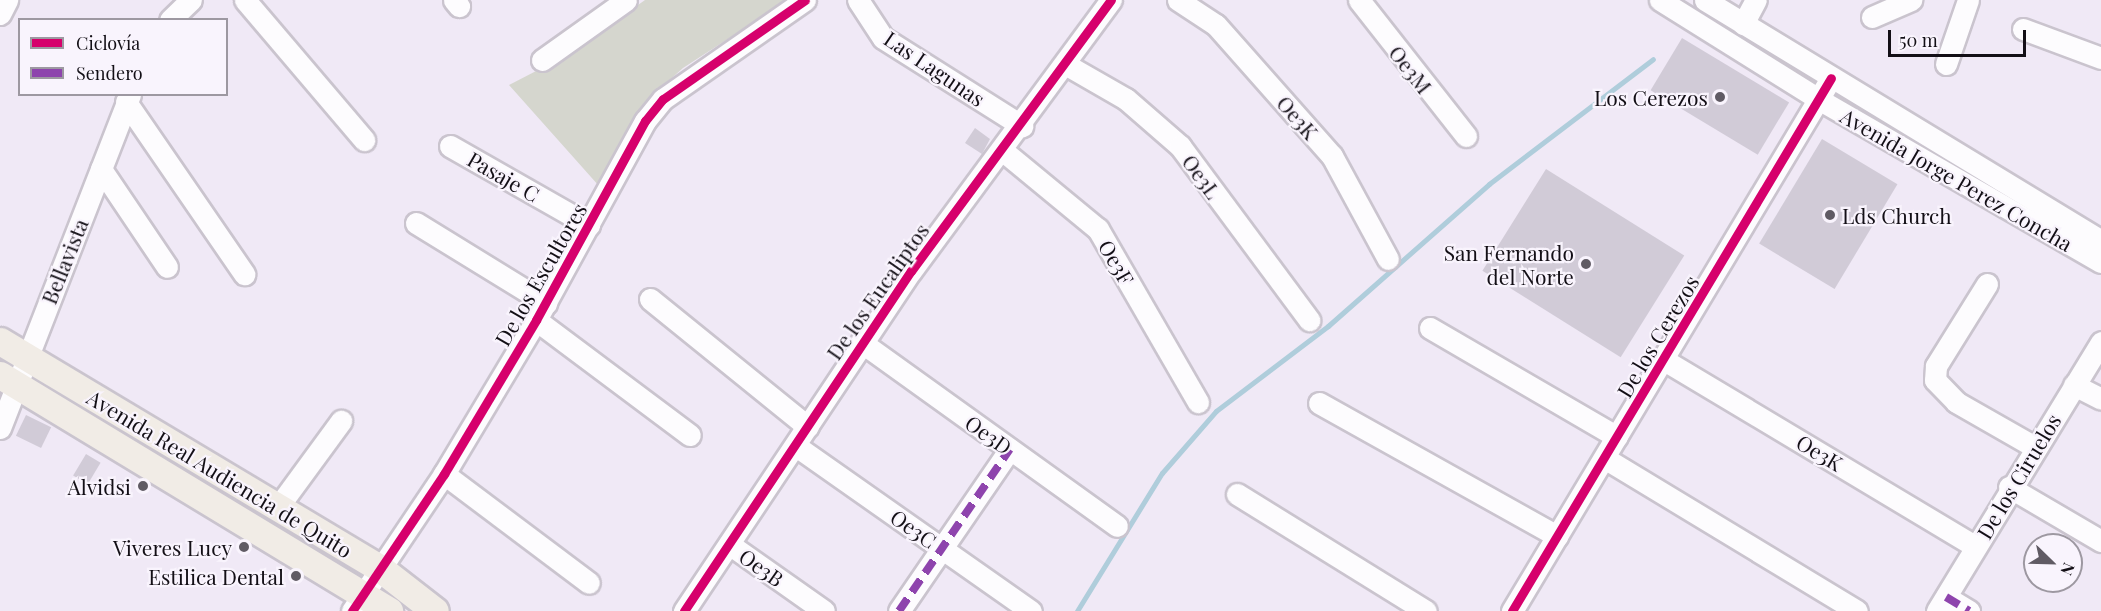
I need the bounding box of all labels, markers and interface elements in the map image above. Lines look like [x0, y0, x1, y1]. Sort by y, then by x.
legend [18, 18, 228, 96]
scale bar [1891, 18, 2029, 56]
street label: Las Lagunas [880, 25, 990, 111]
text: 50 m [1899, 28, 1938, 52]
text: Ciclovía [76, 31, 140, 55]
street label: Oe3M [1384, 40, 1438, 98]
text: Sendero [76, 61, 143, 85]
place label: Los Cerezos [1594, 84, 1708, 110]
street label: Oe3K [1272, 90, 1324, 144]
marker: Los Cerezos [1713, 90, 1727, 104]
street label: Avenida Jorge Perez Concha [1837, 102, 2077, 256]
street label: Pasaje C [464, 146, 544, 206]
street label: Oe3L [1178, 149, 1226, 203]
street label: De los Escultores [489, 198, 591, 350]
place label: Lds Church [1842, 202, 1952, 228]
marker: Lds Church [1823, 208, 1837, 222]
street label: Bellavista [36, 215, 92, 307]
street label: De los Eucaliptos [820, 218, 934, 364]
street label: Oe3F [1094, 235, 1140, 289]
place label: San Fernando del Norte [1444, 239, 1574, 289]
marker: San Fernando del Norte [1579, 257, 1593, 271]
street label: De los Cerezos [1611, 270, 1703, 402]
street label: Avenida Real Audiencia de Quito [82, 383, 358, 563]
street label: De los Ciruelos [1971, 408, 2065, 544]
street label: Oe3D [961, 409, 1017, 459]
street label: Oe3K [1792, 428, 1848, 476]
place label: Alvidsi [68, 473, 131, 499]
marker: Alvidsi [136, 479, 150, 493]
street label: Oe3C [886, 503, 942, 553]
north arrow [2023, 533, 2083, 593]
place label: Viveres Lucy [113, 534, 232, 560]
marker: Viveres Lucy [237, 540, 251, 554]
street label: Oe3B [735, 543, 789, 591]
text: N [2056, 560, 2080, 579]
place label: Estilica Dental [148, 563, 284, 589]
marker: Estilica Dental [289, 569, 303, 583]

